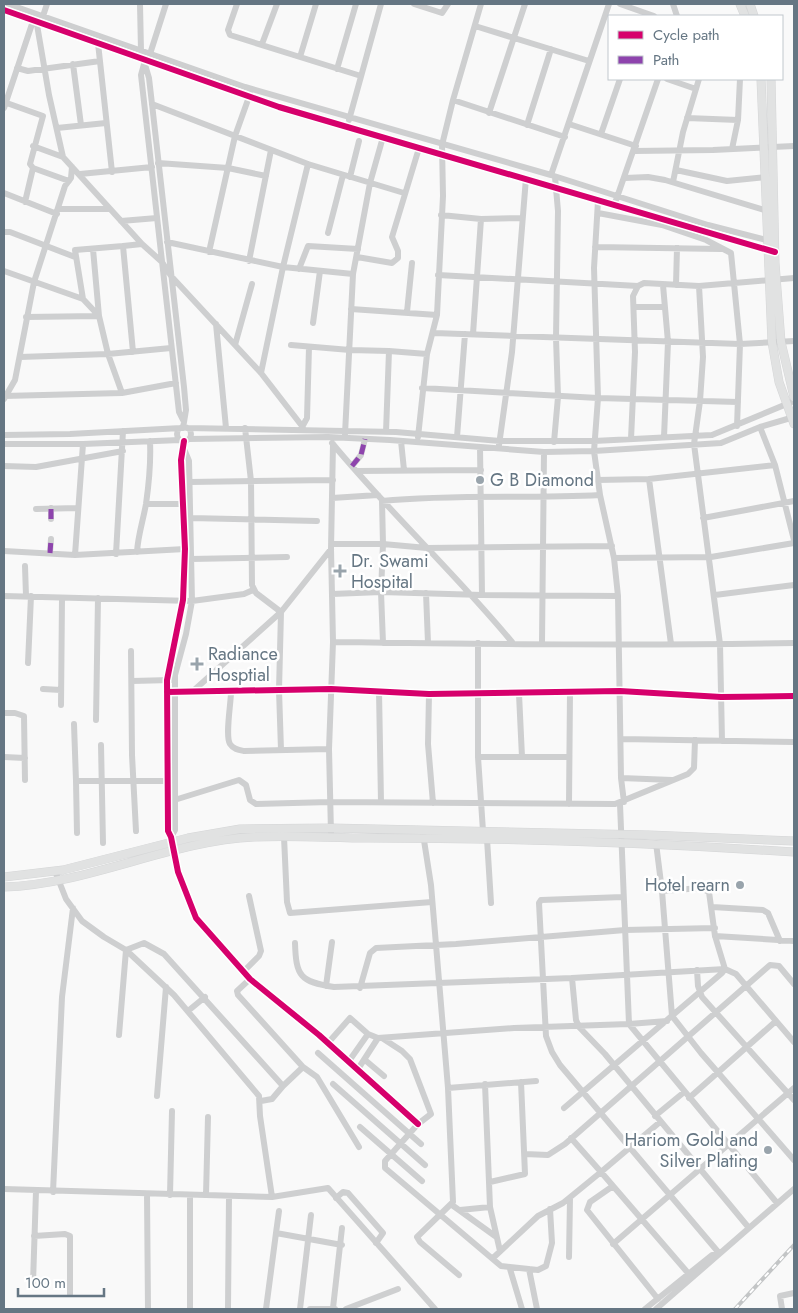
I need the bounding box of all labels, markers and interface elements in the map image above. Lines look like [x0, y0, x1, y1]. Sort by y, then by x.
legend [608, 15, 783, 80]
text: Cycle path [653, 24, 720, 46]
text: Path [653, 49, 679, 71]
place label: G B Diamond [490, 467, 594, 493]
marker: G B Diamond [474, 474, 486, 486]
place label: Dr. Swami Hospital [351, 548, 429, 595]
marker: Dr. Swami Hospital [333, 564, 347, 578]
place label: Radiance Hosptial [208, 641, 278, 688]
marker: Radiance Hosptial [190, 657, 204, 671]
place label: Hotel rearn [645, 872, 730, 898]
marker: Hotel rearn [734, 879, 746, 891]
place label: Hariom Gold and Silver Plating [624, 1127, 758, 1174]
marker: Hariom Gold and Silver Plating [762, 1144, 774, 1156]
scale bar [18, 1266, 104, 1298]
text: 100 m [25, 1272, 66, 1294]

